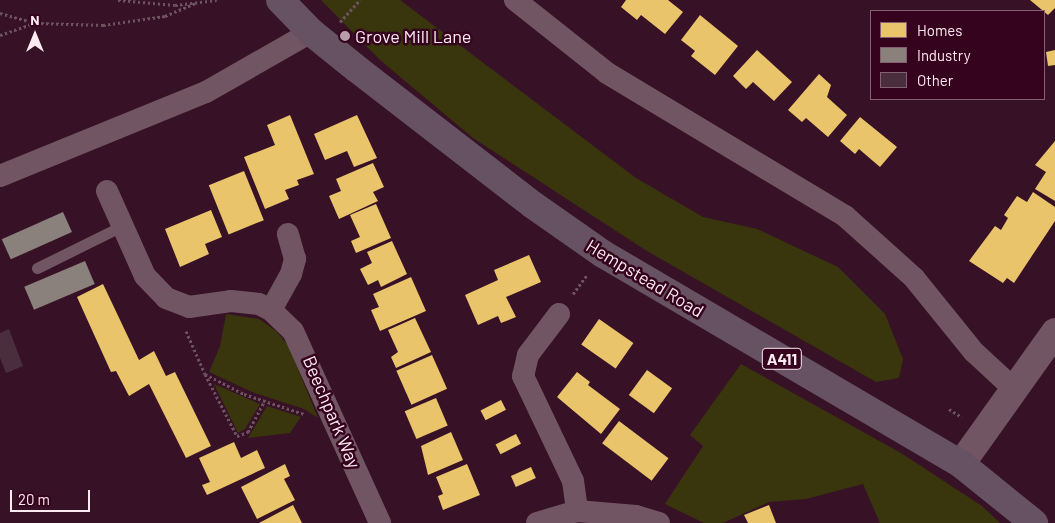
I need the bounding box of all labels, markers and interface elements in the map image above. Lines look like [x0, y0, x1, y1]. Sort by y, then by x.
north arrow [10, 10, 60, 60]
legend [870, 10, 1045, 100]
text: N [30, 11, 40, 28]
text: Homes [917, 21, 962, 39]
place label: Grove Mill Lane [355, 25, 471, 47]
marker: Grove Mill Lane [339, 30, 351, 42]
text: Industry [917, 46, 971, 64]
text: Other [917, 71, 953, 89]
street label: Hempstead Road [582, 234, 708, 322]
road number: A411 [761, 346, 803, 372]
street label: Beechpark Way [299, 352, 365, 472]
scale bar [12, 480, 92, 512]
text: 20 m [18, 490, 50, 508]

